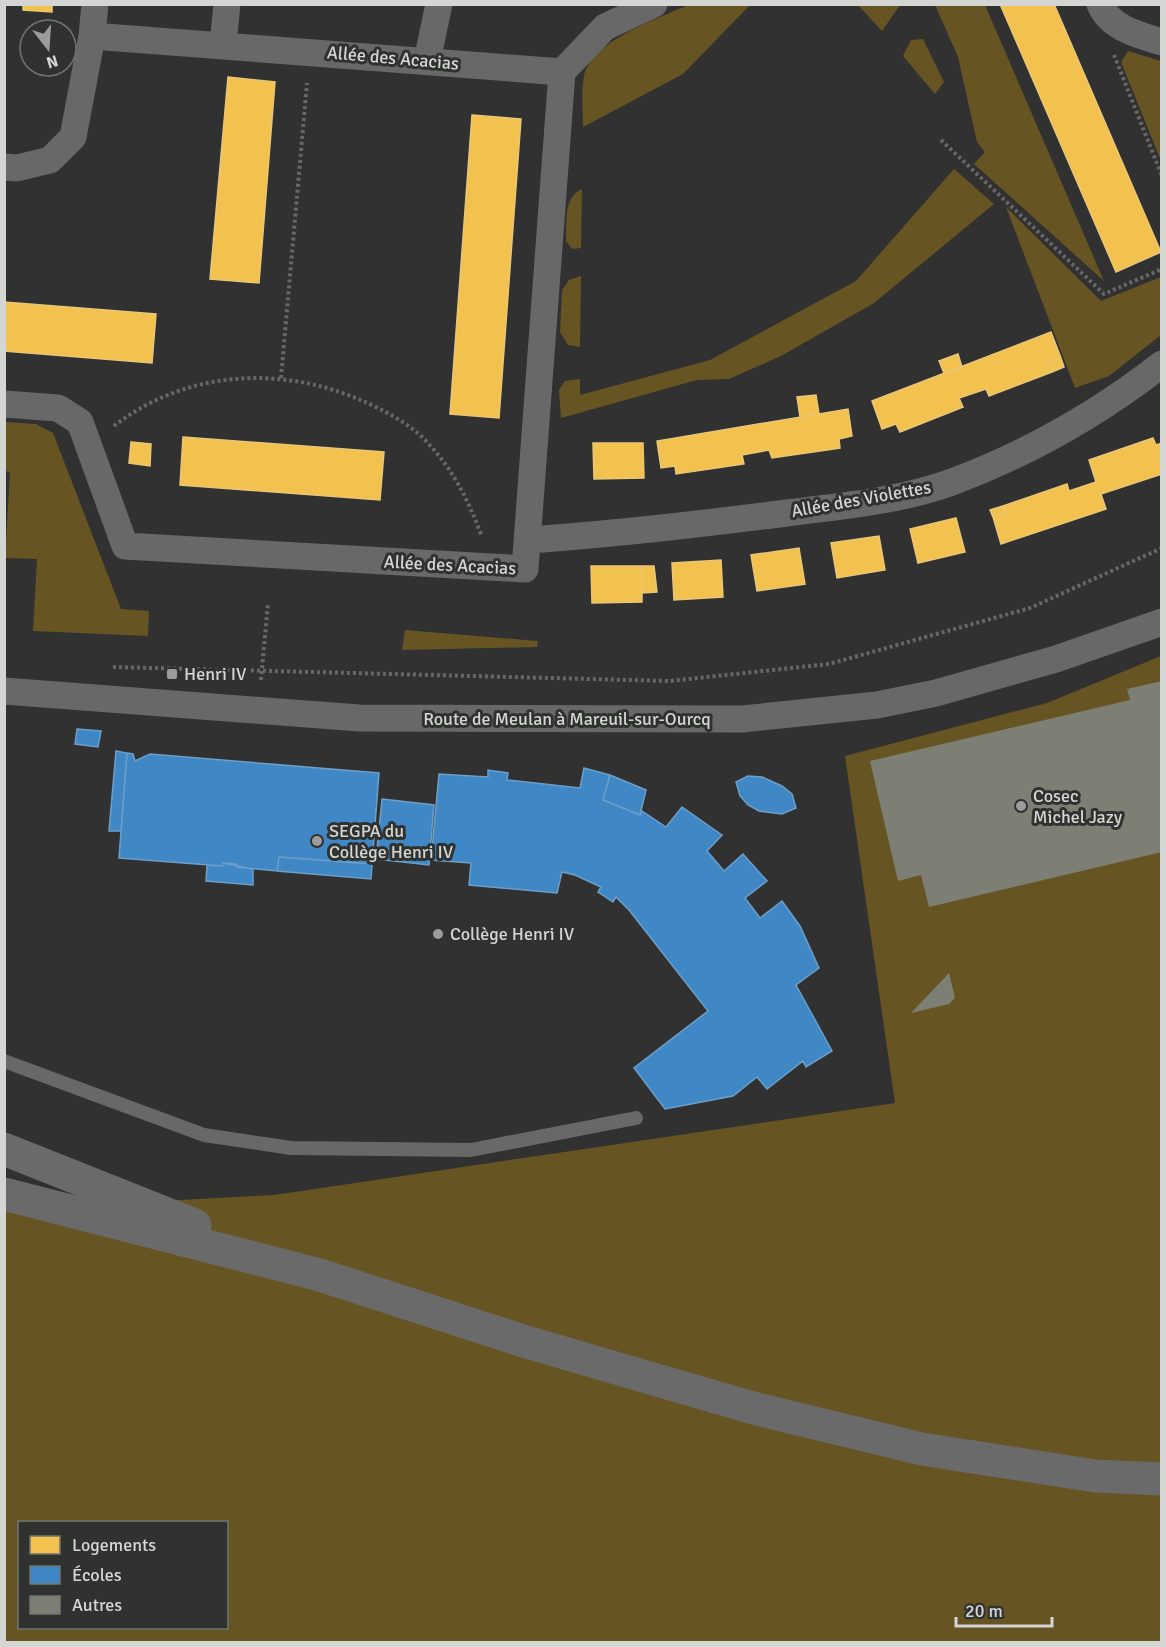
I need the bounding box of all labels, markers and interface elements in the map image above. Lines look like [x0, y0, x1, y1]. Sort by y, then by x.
north arrow [18, 18, 78, 78]
street label: Allée des Acacias [326, 41, 460, 75]
text: N [44, 50, 60, 73]
street label: Allée des Violettes [789, 476, 933, 522]
street label: Allée des Acacias [383, 551, 517, 579]
place label: Henri IV [184, 663, 247, 685]
marker: Henri IV [165, 667, 179, 681]
street label: Route de Meulan à Mareuil-sur-Ourcq [423, 708, 711, 730]
place label: Cosec Michel Jazy [1033, 785, 1123, 828]
marker: Cosec Michel Jazy [1014, 799, 1028, 813]
place label: SEGPA du Collège Henri IV [329, 820, 454, 863]
marker: SEGPA du Collège Henri IV [310, 834, 324, 848]
place label: Collège Henri IV [450, 923, 575, 945]
marker: Collège Henri IV [431, 927, 445, 941]
legend [18, 1521, 228, 1629]
text: Logements [72, 1534, 156, 1556]
text: Écoles [72, 1564, 122, 1586]
scale bar [956, 1590, 1052, 1628]
text: Autres [72, 1594, 122, 1616]
text: 20 m [965, 1600, 1003, 1622]

